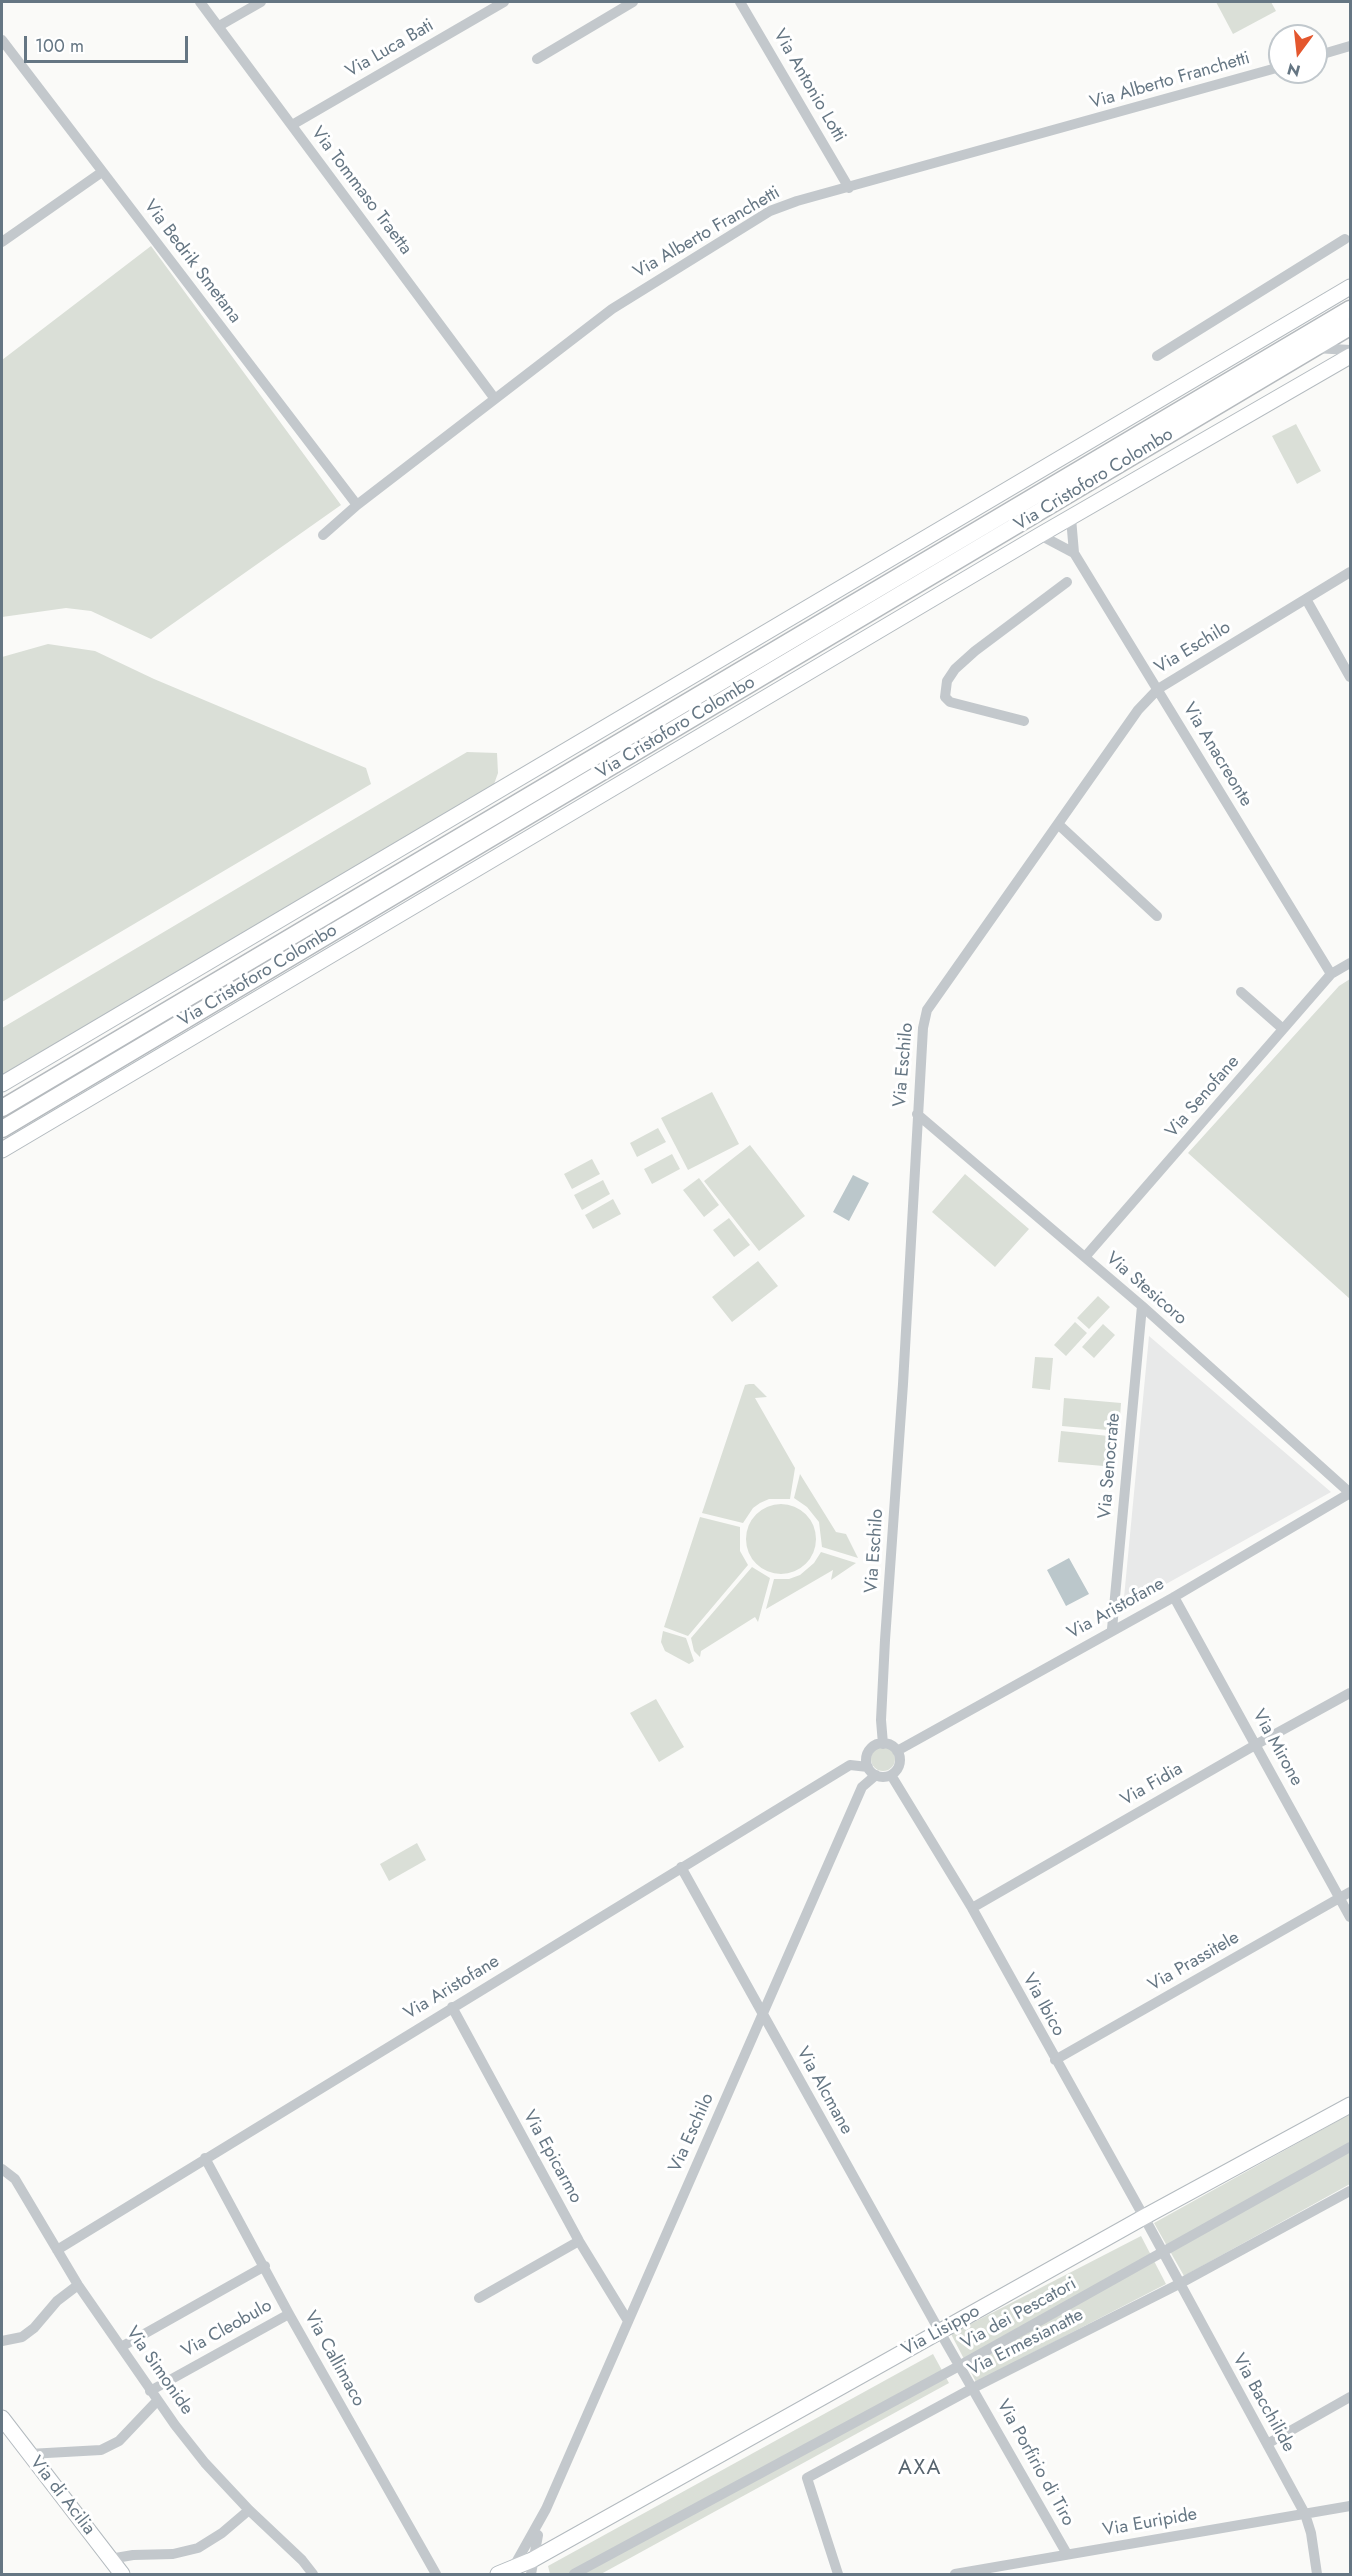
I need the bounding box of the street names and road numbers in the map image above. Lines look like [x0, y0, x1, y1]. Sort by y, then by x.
street label: Via Luca Bati [342, 15, 438, 83]
street label: Via Antonio Lotti [768, 26, 850, 146]
street label: Via Alberto Franchetti [1087, 48, 1253, 114]
street label: Via Tommaso Traetta [306, 123, 416, 259]
street label: Via Alberto Franchetti [630, 182, 784, 284]
street label: Via Bedrik Smetana [139, 196, 245, 328]
street label: Via Cristoforo Colombo [1011, 424, 1177, 536]
street label: Via Eschilo [1151, 617, 1235, 679]
street label: Via Cristoforo Colombo [593, 672, 759, 784]
street label: Via Anacreonte [1178, 699, 1256, 811]
street label: Via Cristoforo Colombo [175, 920, 341, 1032]
street label: Via Eschilo [890, 1022, 918, 1108]
street label: Via Senofane [1162, 1052, 1244, 1142]
street label: Via Stesicoro [1101, 1248, 1191, 1330]
street label: Via Senocrate [1095, 1412, 1125, 1520]
street label: Via Eschilo [861, 1508, 889, 1594]
street label: Via Aristofane [1064, 1574, 1168, 1644]
street label: Via Mirone [1247, 1706, 1307, 1790]
street label: Via Fidia [1117, 1759, 1187, 1811]
street label: Via Prassitele [1145, 1927, 1243, 1997]
street label: Via Aristofane [400, 1951, 504, 2025]
street label: Via Ibico [1017, 1970, 1069, 2040]
street label: Via Alcmane [791, 2043, 857, 2139]
street label: Via Eschilo [665, 2090, 719, 2176]
street label: Via Epicarmo [518, 2107, 586, 2207]
street label: Via dei Pescatori [958, 2273, 1080, 2355]
street label: Via Cleobulo [178, 2295, 276, 2363]
street label: Via Lisippo [898, 2301, 984, 2361]
street label: Via Ermesianatte [965, 2305, 1087, 2381]
street label: Via Callimaco [299, 2308, 369, 2410]
street label: Via Simonide [121, 2323, 197, 2419]
street label: Via Bacchilide [1227, 2350, 1299, 2456]
street label: Via Porfirio di Tiro [991, 2396, 1079, 2530]
street label: Via di Acilia [25, 2452, 99, 2540]
street label: Via Euripide [1101, 2504, 1199, 2542]

